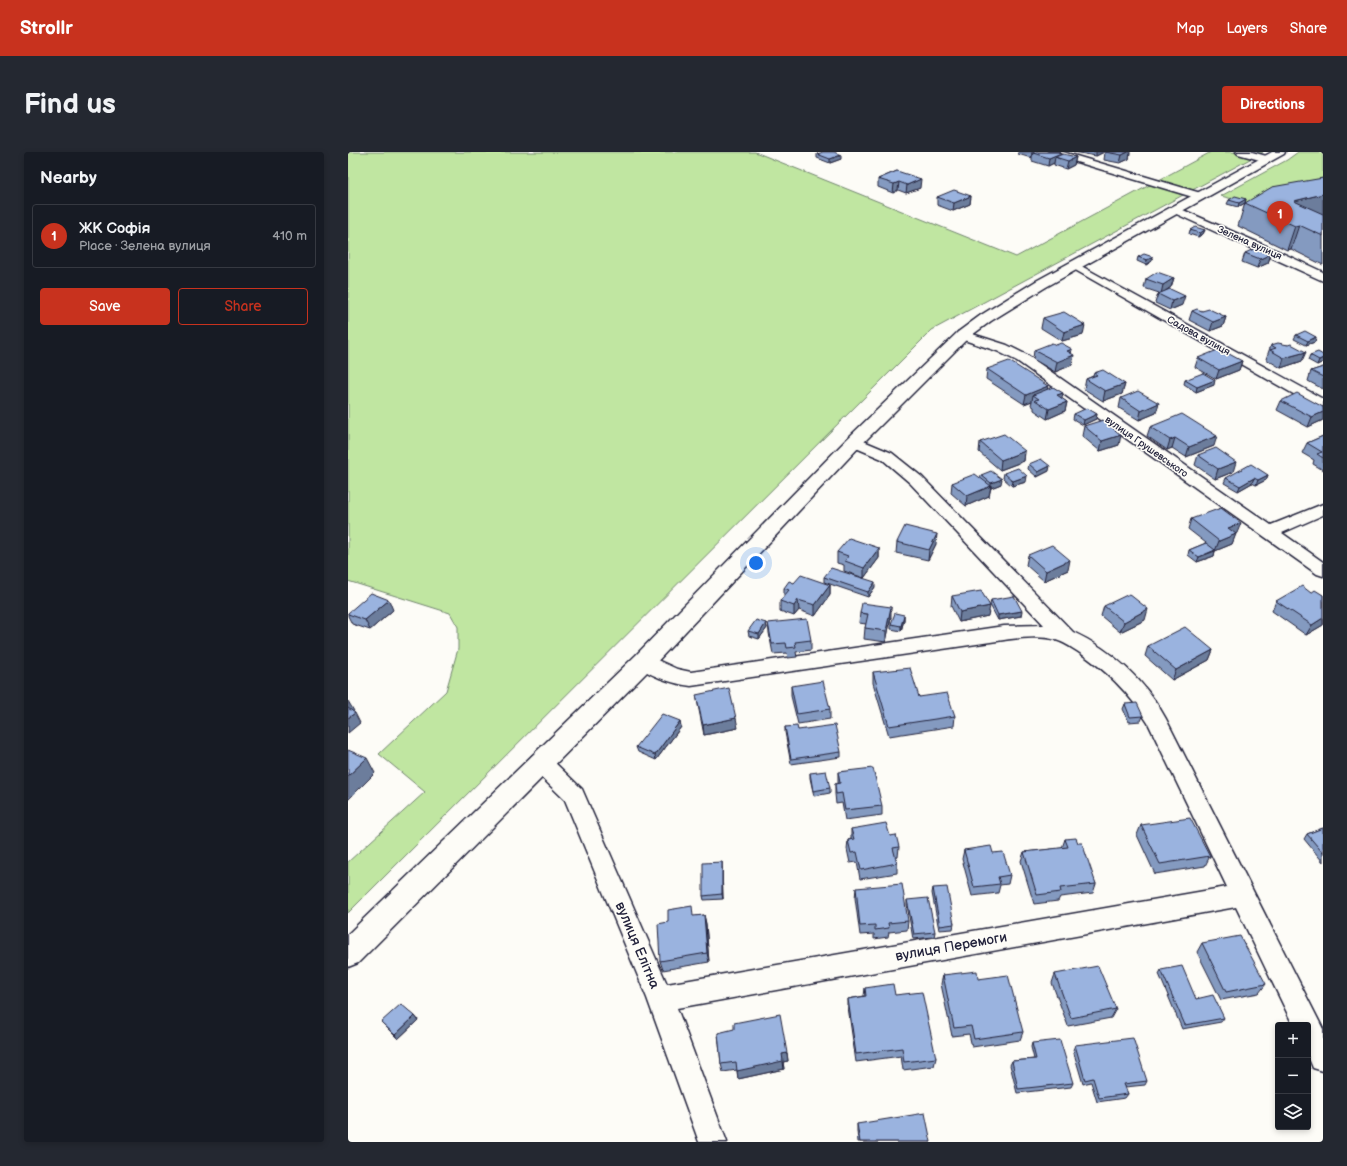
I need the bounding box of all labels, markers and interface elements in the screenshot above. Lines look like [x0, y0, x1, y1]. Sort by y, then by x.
text: Strollr [20, 17, 73, 40]
text: Map [1176, 20, 1204, 37]
text: Layers [1226, 20, 1268, 37]
text: Share [1290, 20, 1327, 37]
button: Directions [1222, 86, 1323, 123]
text: Find us [24, 88, 116, 121]
text: Nearby [40, 168, 97, 188]
pin: 1 [1267, 201, 1293, 234]
text: ЖК Софія [79, 219, 150, 238]
street label: Зелена вулиця [1215, 223, 1284, 263]
text: 1 [51, 228, 57, 244]
text: 410 m [272, 228, 307, 244]
text: Place · Зелена вулиця [79, 238, 211, 254]
button: Save [40, 288, 170, 325]
button: Share [178, 288, 308, 325]
street label: Садова вулиця [1165, 314, 1233, 358]
street label: вулиця Грушевського [1103, 414, 1190, 480]
your location [746, 553, 766, 573]
street label: вулиця Елітна [612, 899, 664, 992]
street label: вулиця Перемоги [894, 928, 1008, 965]
map controls [1275, 1022, 1311, 1130]
button: + [1275, 1022, 1311, 1058]
button: − [1275, 1058, 1311, 1094]
button: layers [1275, 1094, 1311, 1130]

